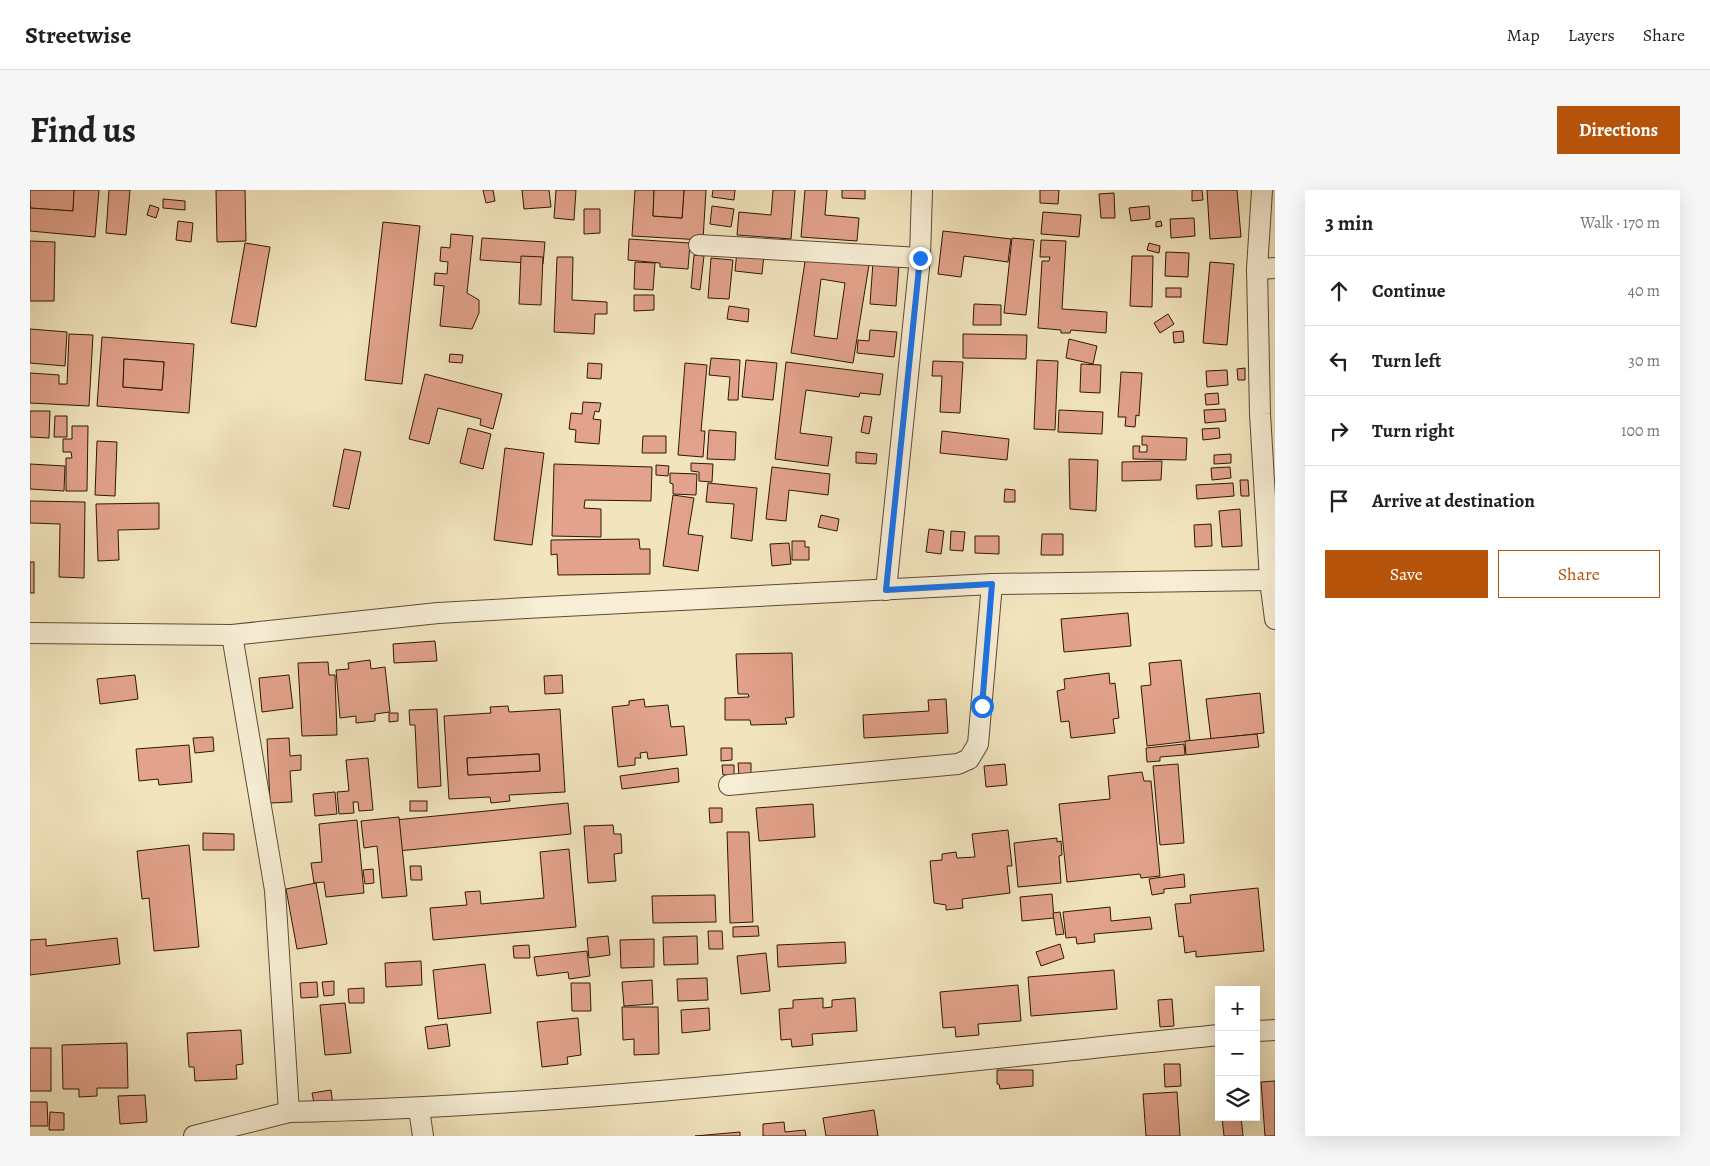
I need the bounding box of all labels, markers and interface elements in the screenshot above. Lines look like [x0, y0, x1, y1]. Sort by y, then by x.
text: Streetwise [25, 19, 131, 51]
text: Map [1507, 23, 1540, 47]
text: Layers [1568, 23, 1615, 47]
text: Share [1643, 23, 1685, 47]
text: Find us [30, 106, 136, 154]
button: Directions [1557, 106, 1680, 154]
text: 3 min [1325, 209, 1373, 237]
text: Walk · 170 m [1580, 212, 1660, 234]
route end [909, 247, 932, 270]
icon: ahead [1325, 277, 1353, 305]
text: Continue [1372, 278, 1446, 304]
text: 40 m [1628, 280, 1660, 302]
icon: left [1325, 347, 1353, 375]
text: Turn left [1372, 348, 1441, 374]
text: 30 m [1628, 350, 1660, 372]
icon: right [1325, 417, 1353, 445]
text: Turn right [1372, 418, 1454, 444]
text: 100 m [1621, 420, 1660, 442]
icon: arrive [1325, 487, 1353, 515]
text: Arrive at destination [1372, 488, 1535, 514]
button: Save [1325, 550, 1488, 598]
button: Share [1498, 550, 1660, 598]
route start [971, 695, 994, 718]
map controls [1215, 986, 1260, 1121]
button: + [1215, 986, 1260, 1031]
button: − [1215, 1031, 1260, 1076]
button: layers [1215, 1076, 1260, 1121]

